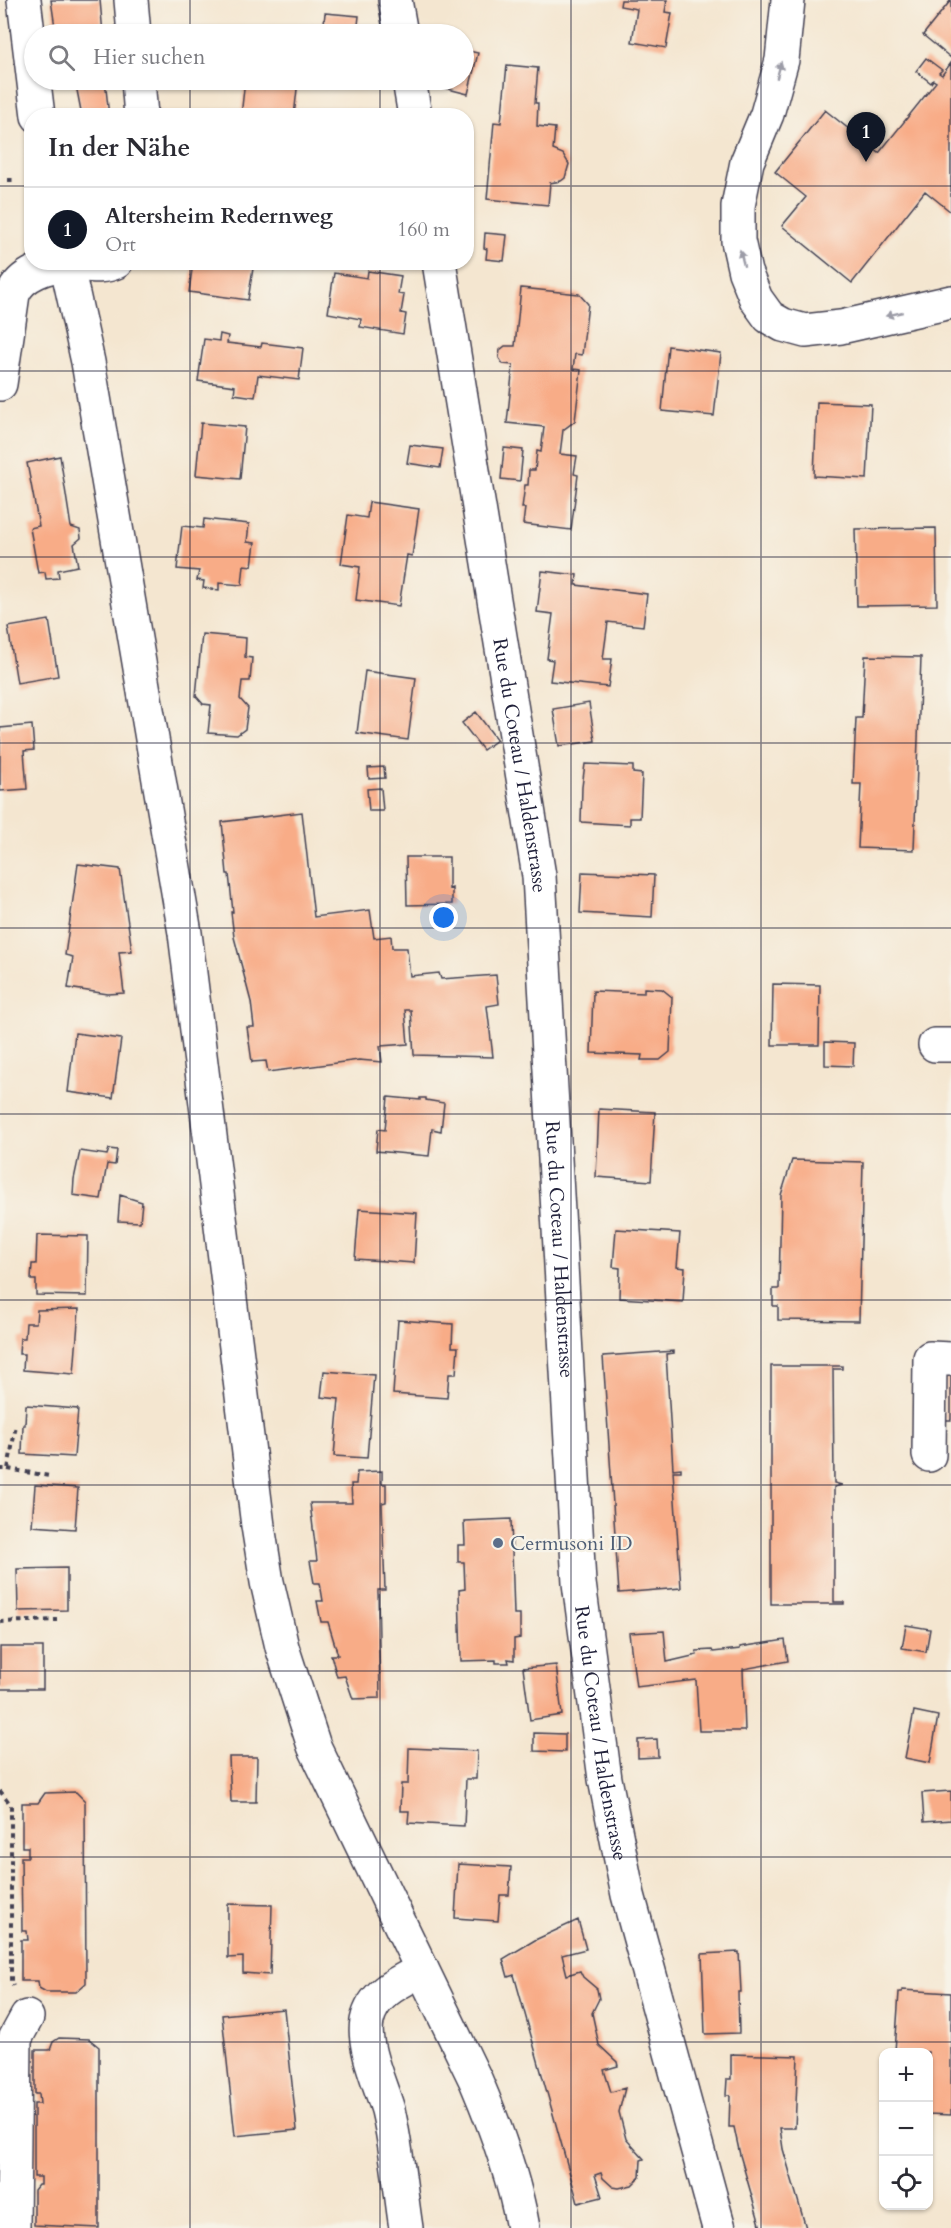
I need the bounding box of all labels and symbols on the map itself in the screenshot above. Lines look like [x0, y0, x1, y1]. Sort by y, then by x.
one-way arrow [775, 61, 784, 79]
pin: 1 [846, 112, 886, 162]
one-way arrow [737, 248, 746, 267]
one-way arrow [885, 310, 903, 320]
street label: Rue du Coteau / Haldenstrasse [487, 636, 553, 894]
your location [429, 903, 458, 932]
street label: Rue du Coteau / Haldenstrasse [539, 1120, 581, 1379]
place label: Cermusoni ID [510, 1530, 633, 1557]
marker: Cermusoni ID [491, 1536, 505, 1550]
street label: Rue du Coteau / Haldenstrasse [569, 1604, 634, 1863]

